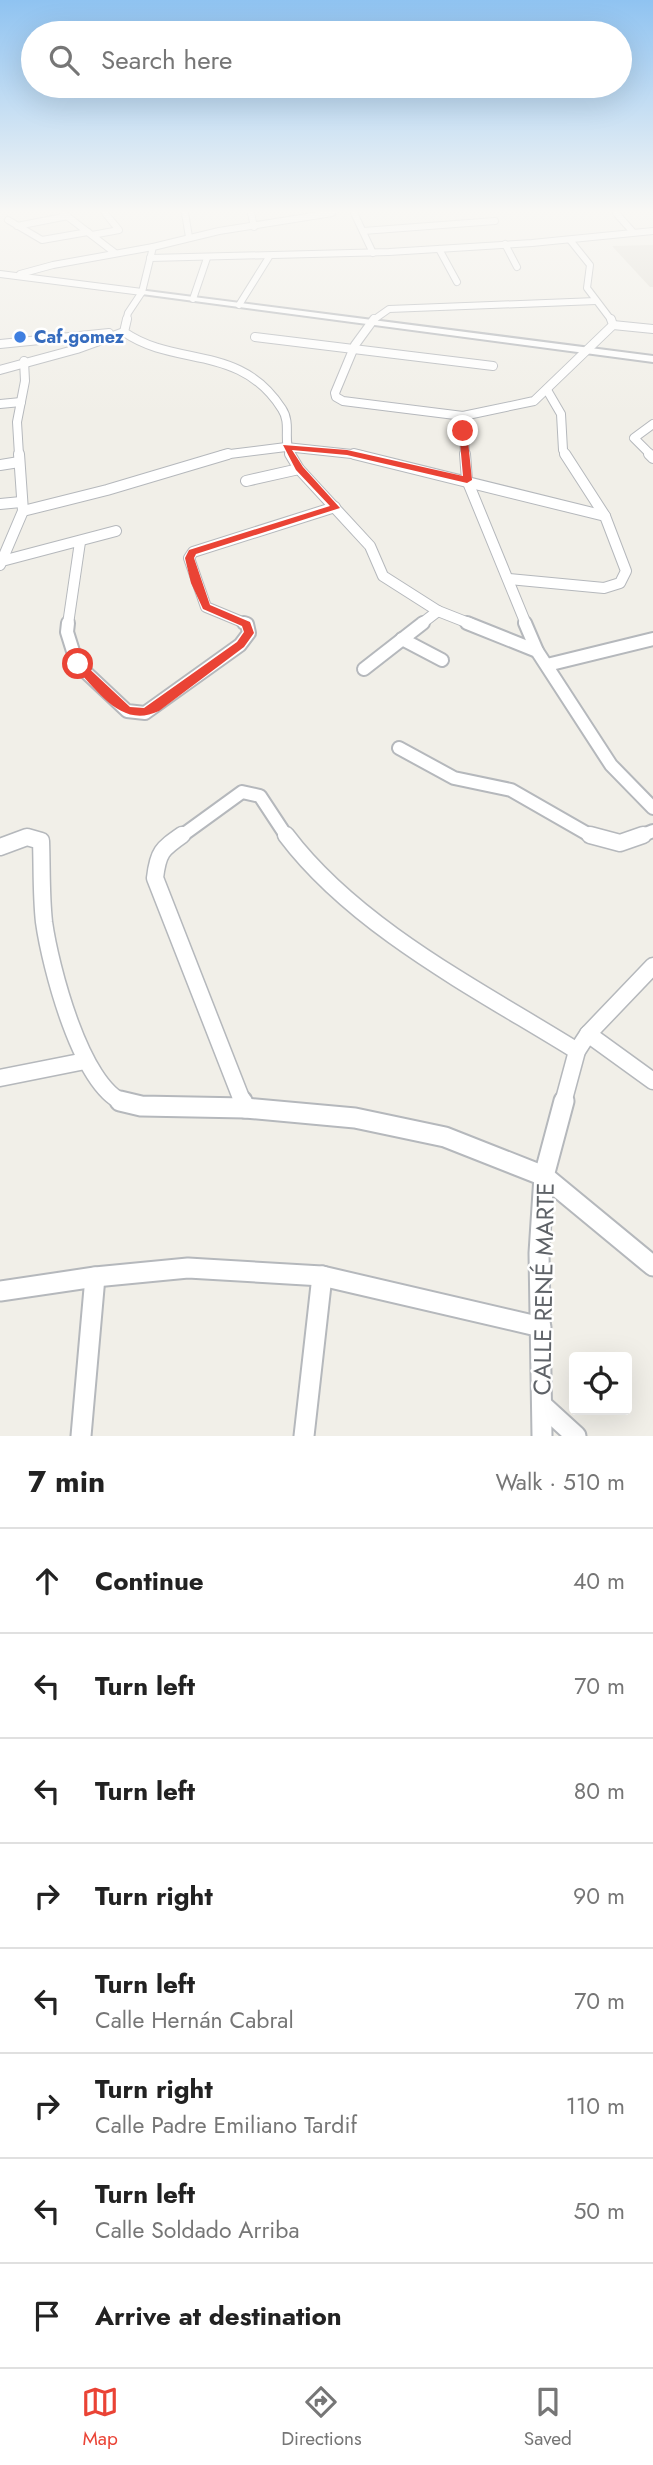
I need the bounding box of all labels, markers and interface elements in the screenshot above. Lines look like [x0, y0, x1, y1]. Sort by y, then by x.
search box [21, 21, 632, 98]
icon: search [45, 41, 83, 79]
text: Search here [101, 41, 233, 79]
place label: Caf.gomez [34, 324, 125, 350]
marker: Caf.gomez [12, 329, 28, 345]
route end [447, 415, 478, 446]
route start [62, 648, 93, 679]
street label: CALLE RENÉ MARTE [524, 1182, 563, 1396]
map controls [569, 1352, 632, 1415]
button: locate [569, 1352, 632, 1415]
text: 7 min [28, 1460, 105, 1503]
text: Walk · 510 m [495, 1465, 625, 1499]
icon: ahead [28, 1562, 66, 1600]
text: Continue [95, 1562, 204, 1600]
text: 40 m [573, 1564, 625, 1598]
icon: left [28, 1667, 66, 1705]
text: Turn left [95, 1667, 195, 1705]
text: 70 m [574, 1669, 625, 1703]
icon: left [28, 1772, 66, 1810]
text: Turn left [95, 1772, 195, 1810]
text: 80 m [574, 1774, 625, 1808]
icon: right [28, 1877, 66, 1915]
text: Turn right [95, 1877, 213, 1915]
text: 90 m [573, 1879, 625, 1913]
text: Turn left [95, 1965, 195, 2003]
icon: left [28, 1982, 66, 2020]
text: 70 m [574, 1984, 625, 2018]
text: Calle Hernán Cabral [95, 2003, 294, 2037]
text: Turn right [95, 2070, 213, 2108]
icon: right [28, 2087, 66, 2125]
text: 110 m [566, 2089, 625, 2123]
text: Calle Padre Emiliano Tardif [95, 2108, 357, 2142]
text: Turn left [95, 2175, 195, 2213]
icon: left [28, 2192, 66, 2230]
text: 50 m [573, 2194, 625, 2228]
text: Calle Soldado Arriba [95, 2213, 299, 2247]
icon: arrive [28, 2297, 66, 2335]
text: Arrive at destination [95, 2297, 342, 2335]
tab: Map [81, 2383, 119, 2452]
tab: Directions [281, 2383, 362, 2452]
tab: Saved [524, 2383, 572, 2452]

